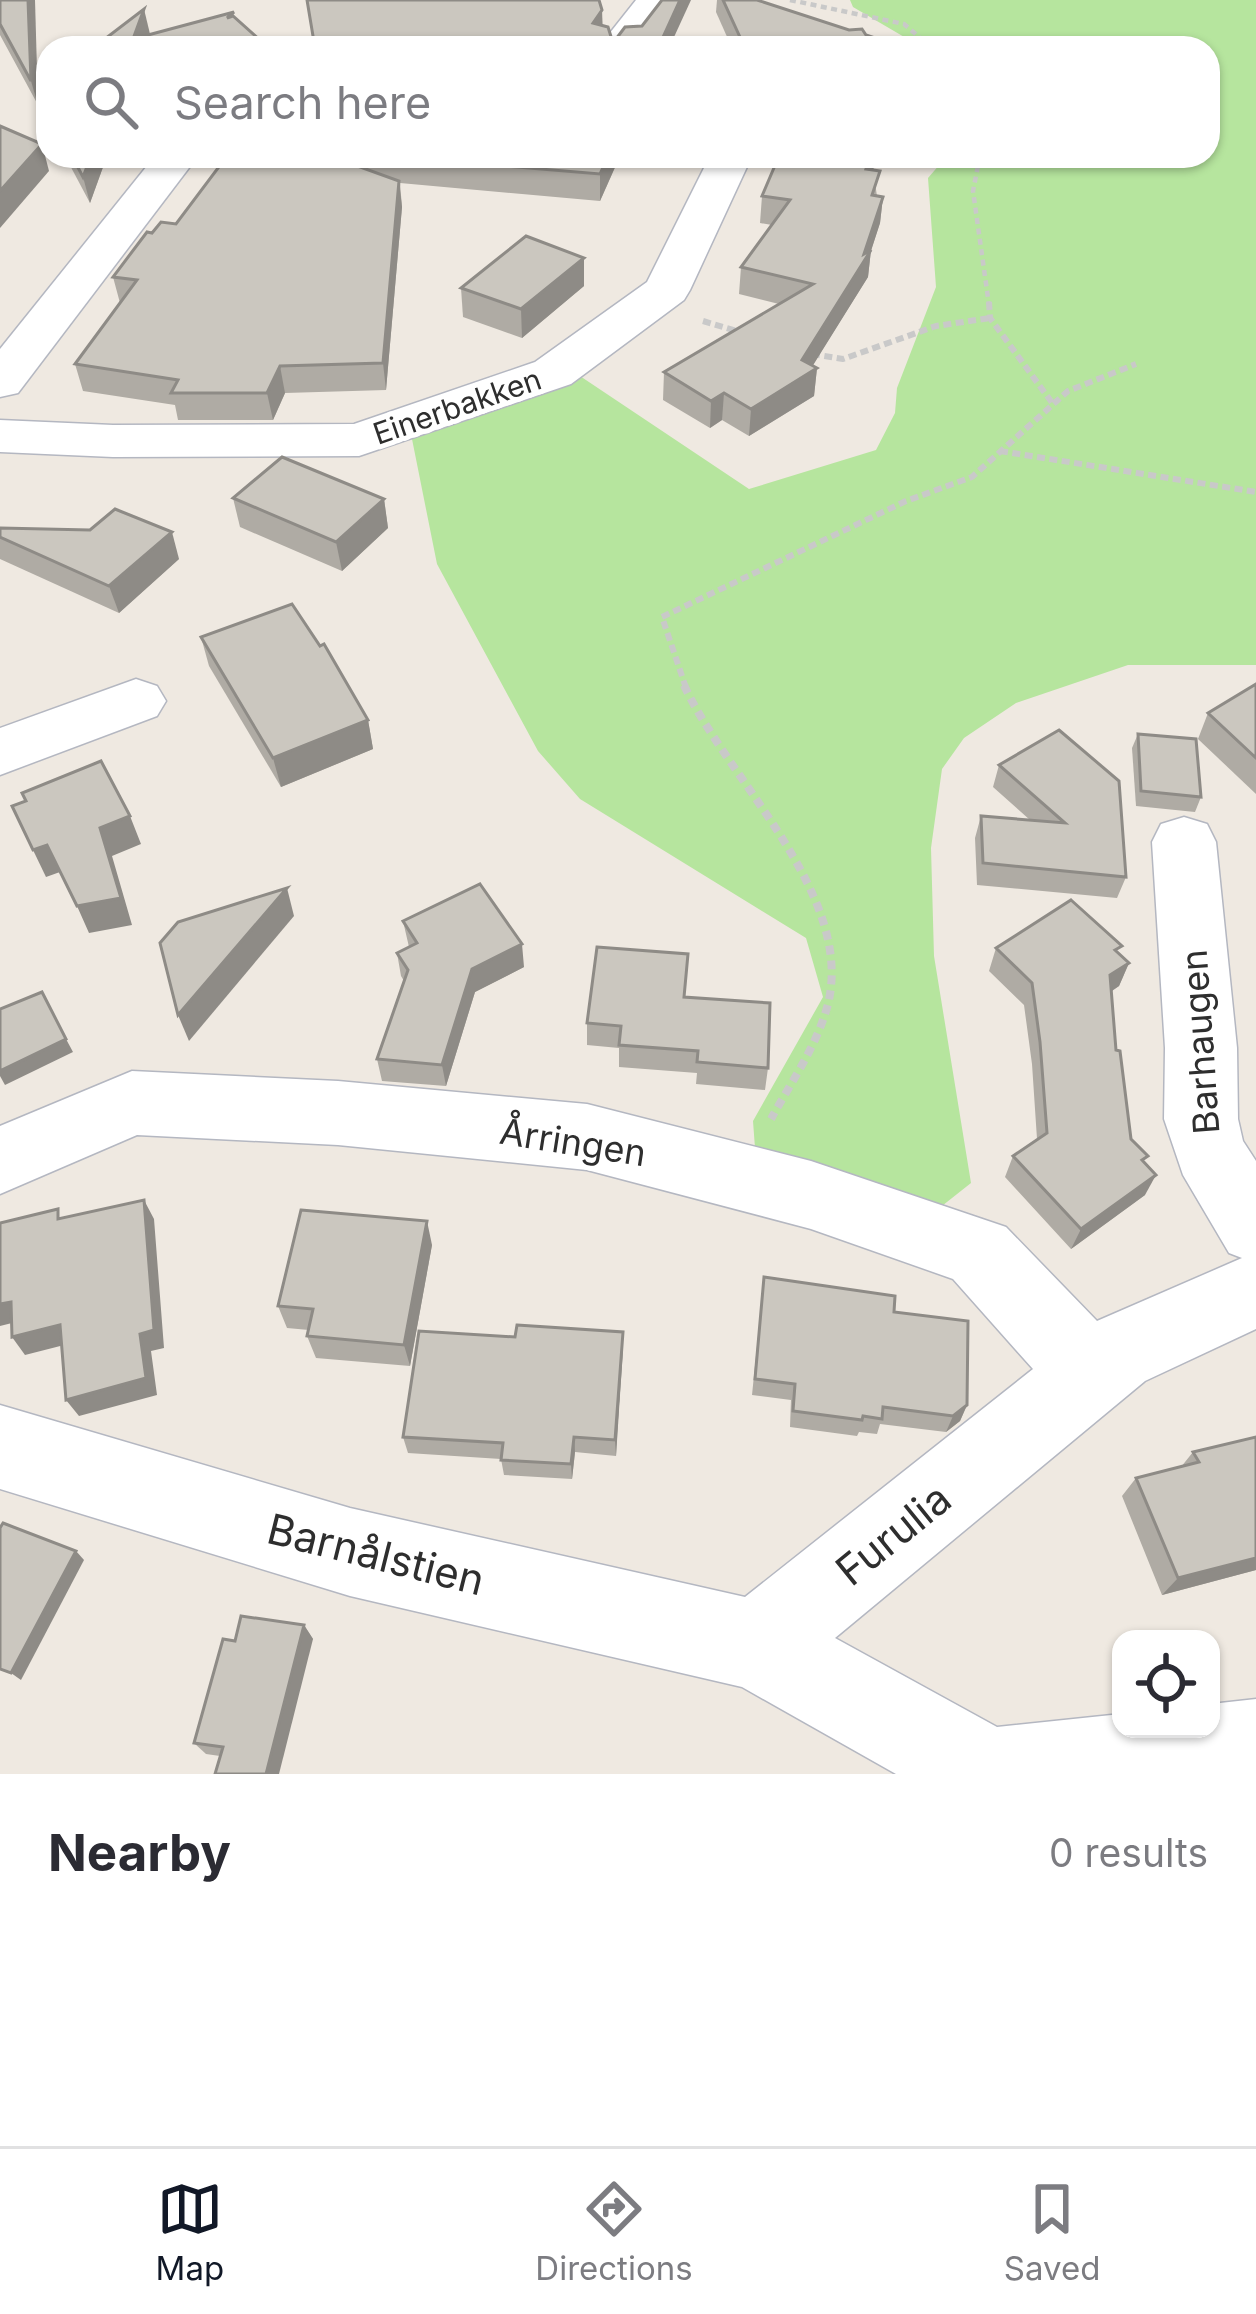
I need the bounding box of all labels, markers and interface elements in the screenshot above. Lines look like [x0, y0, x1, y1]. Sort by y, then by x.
search box [36, 36, 1220, 168]
icon: search [78, 69, 144, 135]
text: Search here [174, 75, 431, 130]
street label: Einerbakken [368, 360, 546, 452]
street label: Barhaugen [1172, 948, 1228, 1136]
street label: Årringen [497, 1108, 649, 1175]
street label: Furulia [825, 1472, 961, 1596]
street label: Barnålstien [262, 1502, 490, 1606]
map controls [1112, 1630, 1220, 1738]
button: locate [1112, 1630, 1220, 1738]
text: Nearby [48, 1822, 231, 1883]
text: 0 results [1049, 1829, 1208, 1876]
tab: Map [156, 2176, 224, 2288]
tab: Directions [535, 2176, 693, 2288]
tab: Saved [1004, 2176, 1100, 2288]

